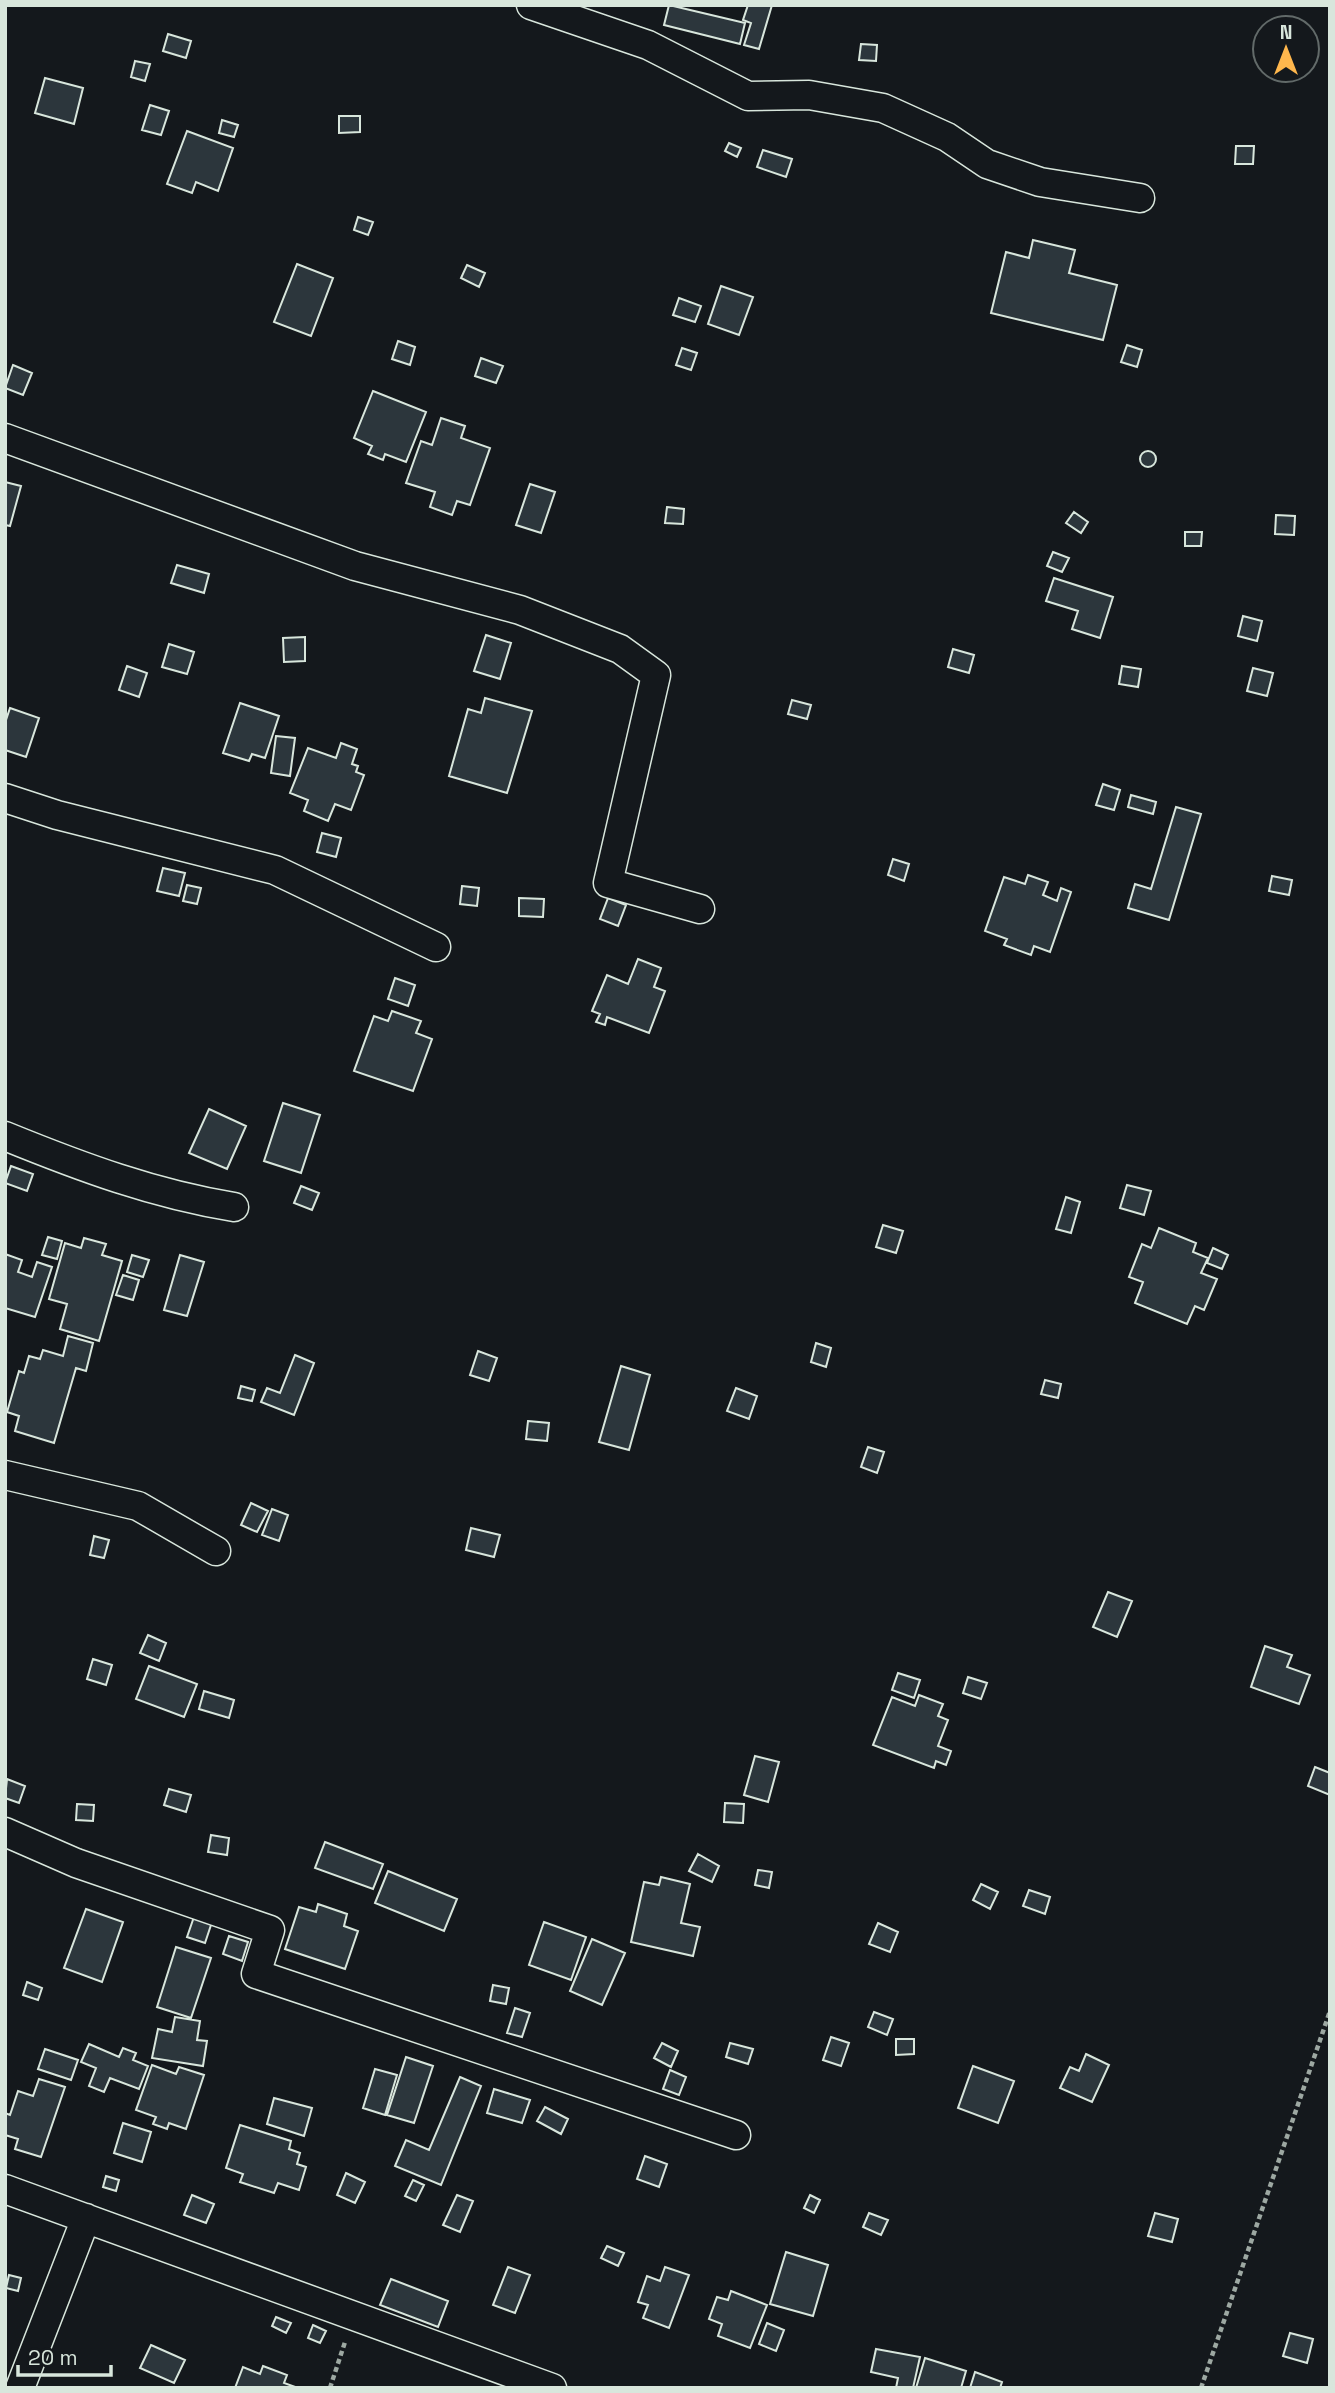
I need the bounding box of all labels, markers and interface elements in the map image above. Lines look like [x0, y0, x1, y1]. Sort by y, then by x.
north arrow [1251, 14, 1321, 84]
text: N [1280, 20, 1292, 45]
scale bar [18, 2334, 110, 2378]
text: 20 m [28, 2344, 78, 2371]

